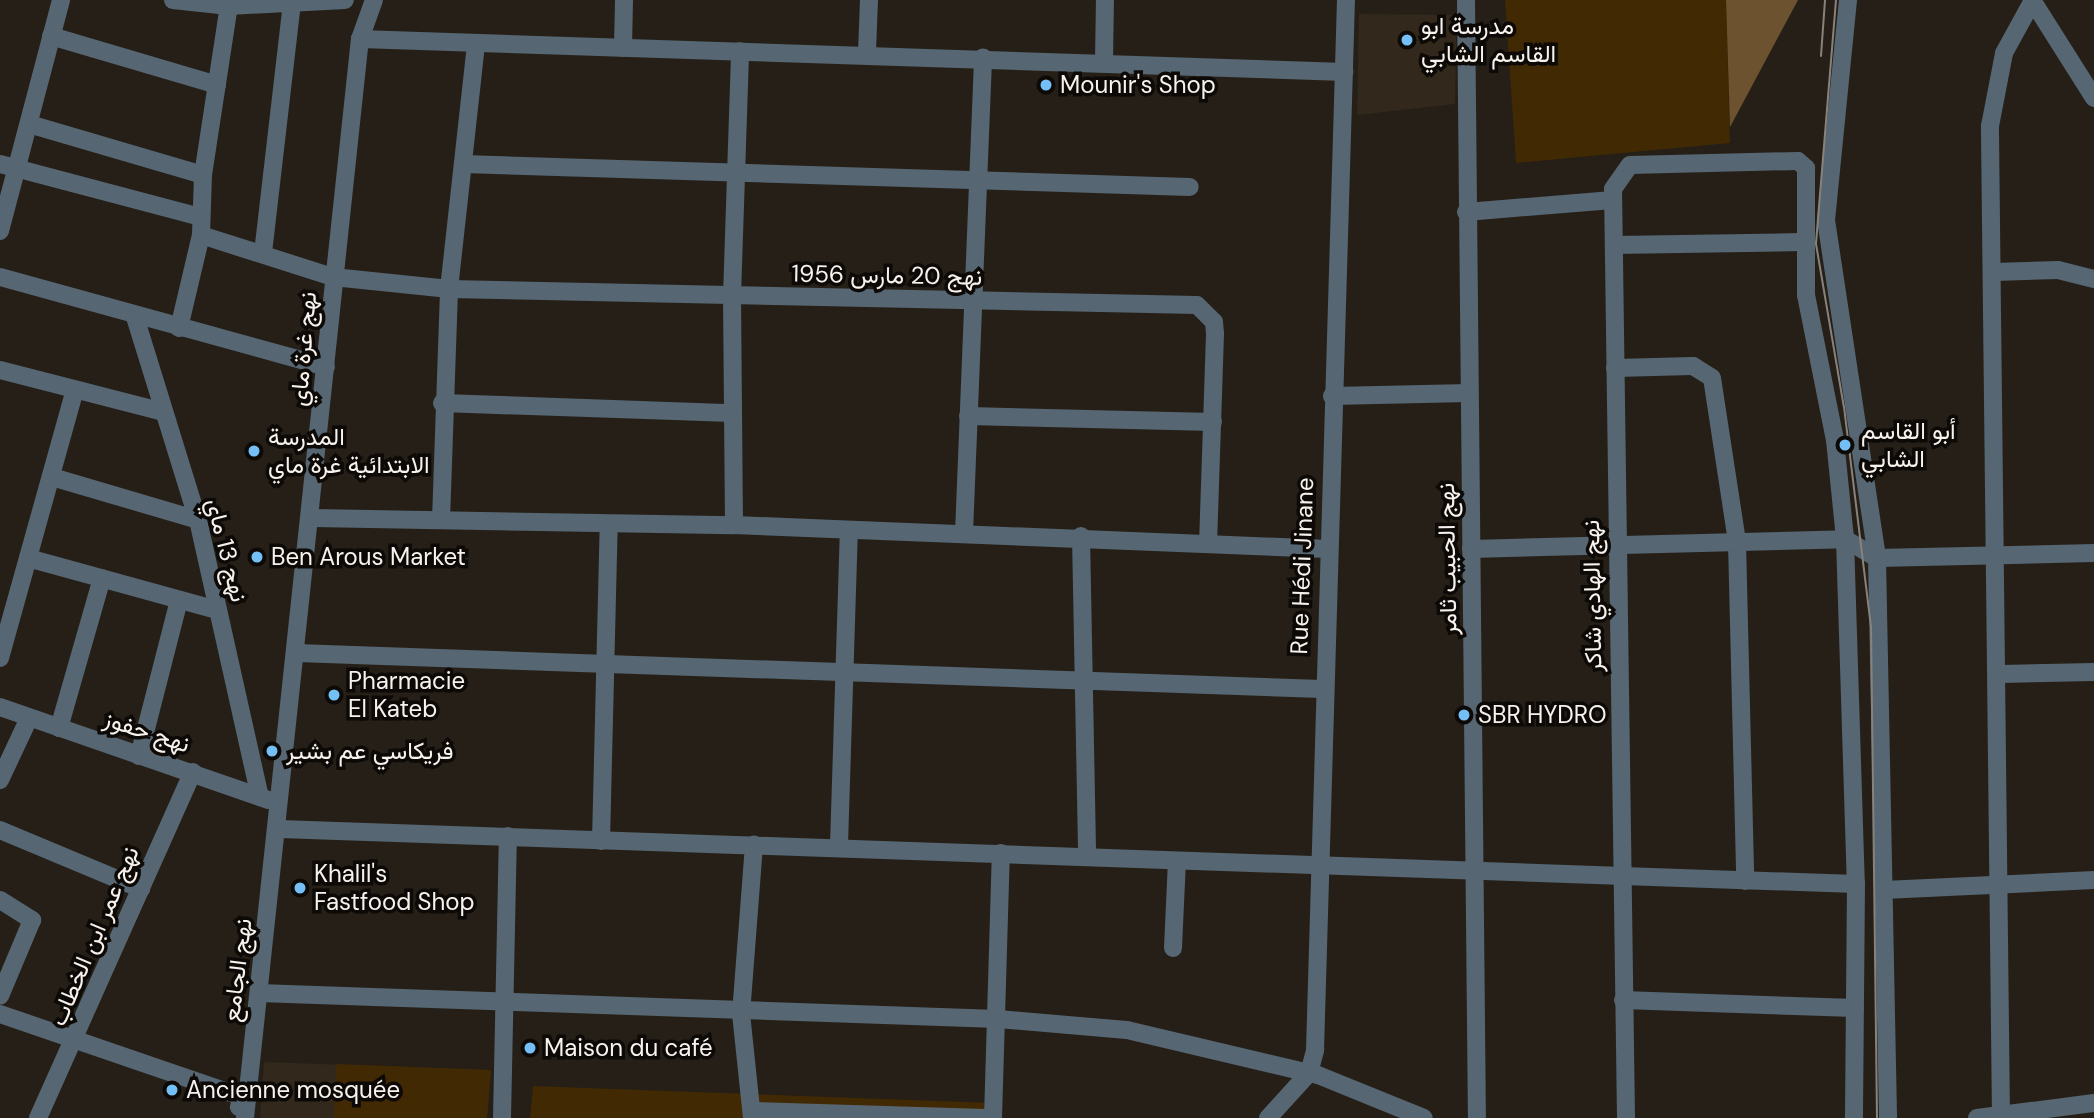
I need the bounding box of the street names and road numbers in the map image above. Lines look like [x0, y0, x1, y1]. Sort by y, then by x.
street label: نهج 20 مارس 1956 [792, 259, 982, 291]
street label: نهج غرة ماي [284, 290, 322, 408]
street label: Rue Hédi Jinane [1285, 477, 1319, 655]
street label: نهج الحبيب ثامر [1431, 482, 1463, 636]
street label: نهج 13 ماي [200, 495, 254, 605]
street label: نهج الهادي شاكر [1576, 520, 1608, 672]
street label: نهج حفوز [100, 704, 194, 758]
street label: نهج عمر ابن الخطاب [43, 842, 145, 1030]
street label: نهج الجامع [216, 917, 258, 1023]

